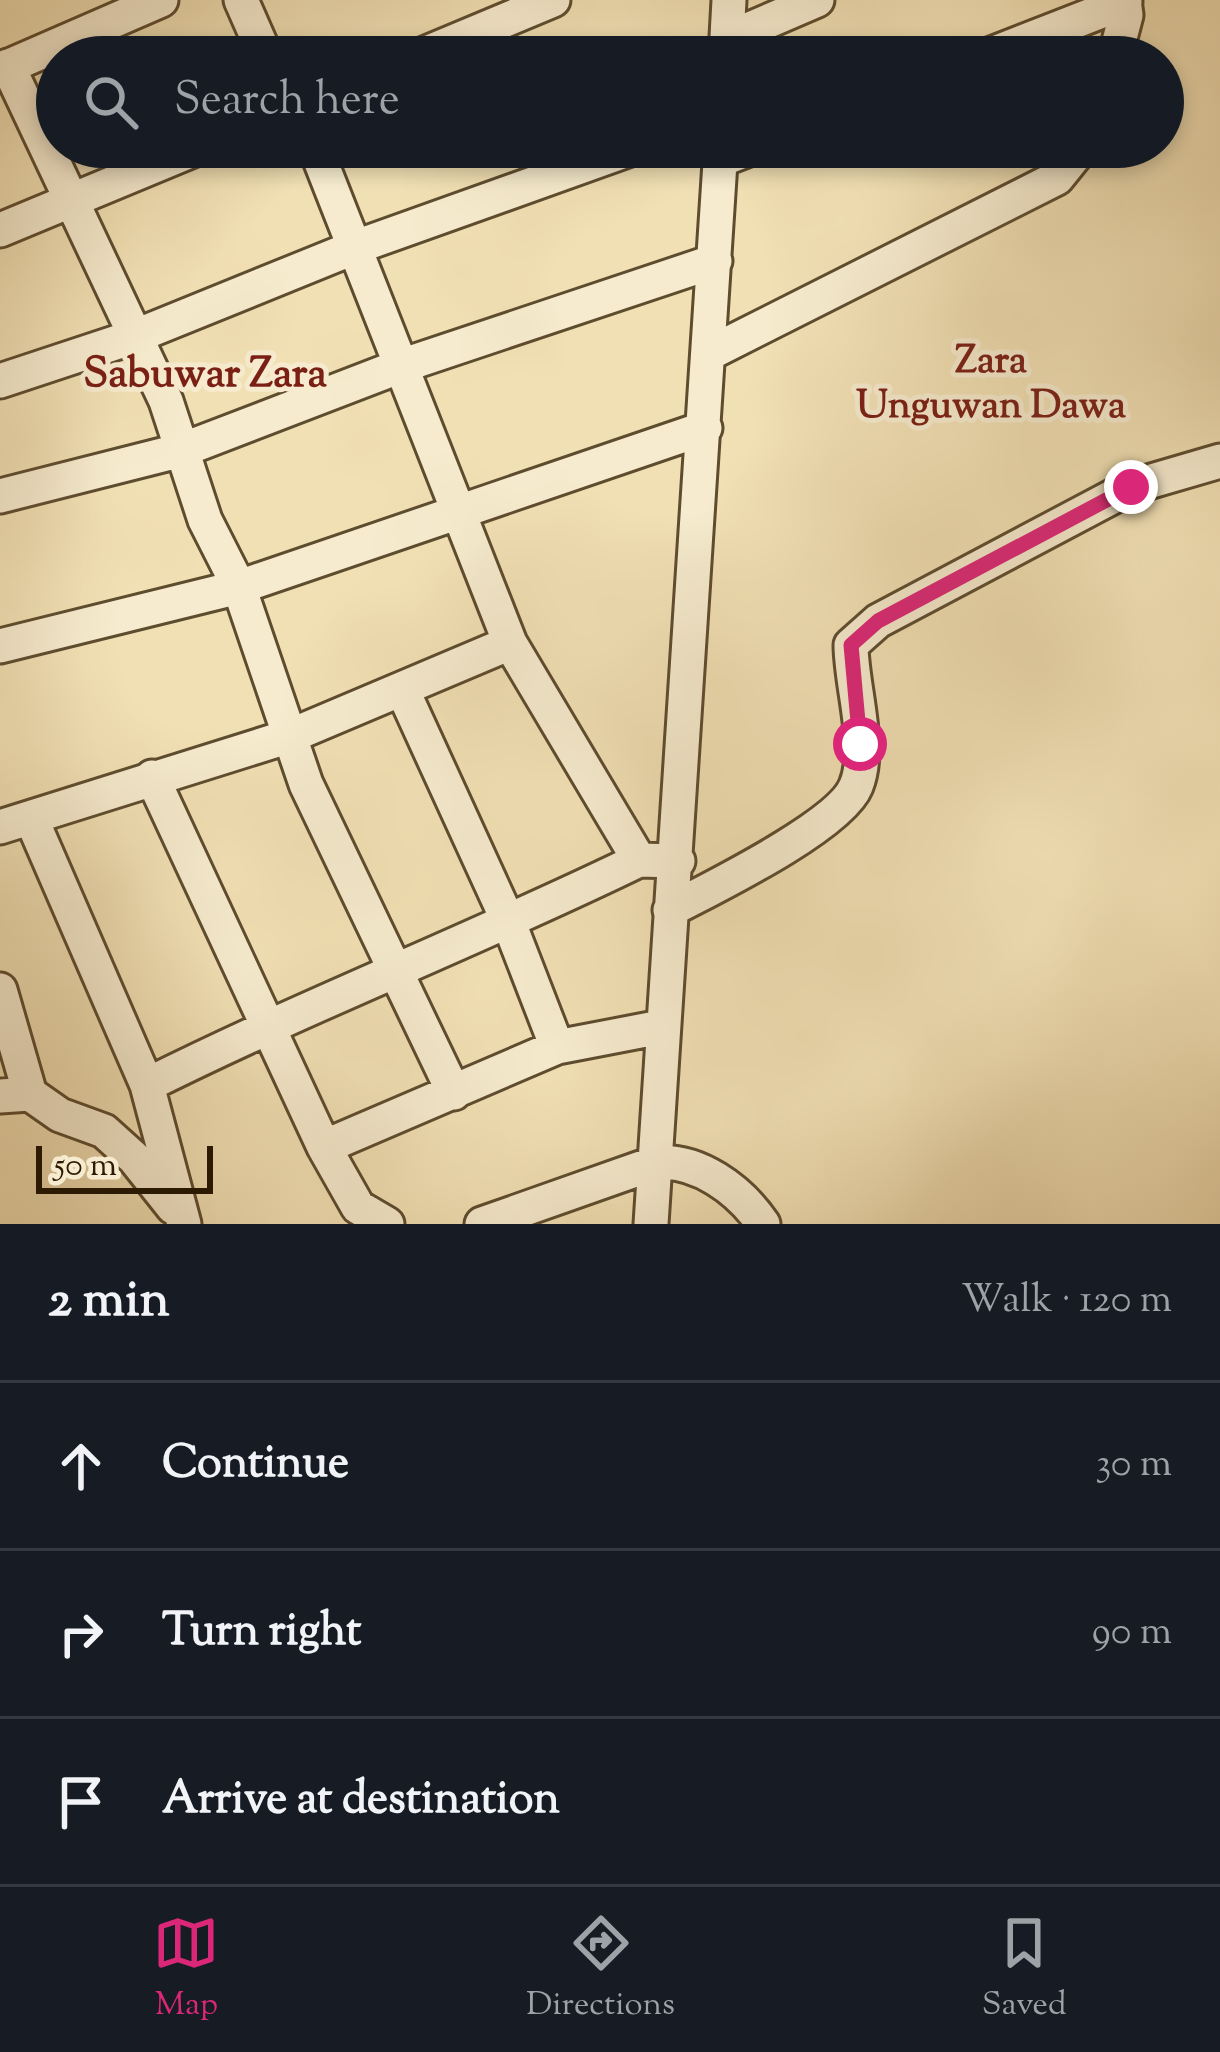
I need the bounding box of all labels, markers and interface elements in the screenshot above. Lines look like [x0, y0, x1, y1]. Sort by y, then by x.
search box [36, 36, 1184, 168]
icon: search [78, 69, 144, 135]
text: Search here [174, 70, 400, 135]
district label: Zara Unguwan Dawa [856, 335, 1126, 436]
district label: Sabuwar Zara [83, 346, 327, 406]
route end [1104, 460, 1158, 514]
route start [833, 717, 887, 771]
scale bar [36, 1140, 213, 1193]
text: 50 m [54, 1143, 117, 1191]
text: 2 min [48, 1266, 170, 1339]
text: Walk · 120 m [961, 1274, 1172, 1330]
icon: ahead [48, 1433, 114, 1499]
text: Continue [162, 1433, 349, 1498]
text: 30 m [1095, 1438, 1172, 1494]
icon: right [48, 1601, 114, 1667]
text: Turn right [162, 1601, 361, 1666]
text: 90 m [1092, 1606, 1172, 1662]
icon: arrive [48, 1769, 114, 1835]
text: Arrive at destination [162, 1769, 560, 1834]
tab: Map [153, 1910, 219, 2030]
tab: Directions [526, 1910, 675, 2030]
tab: Saved [982, 1910, 1067, 2030]

